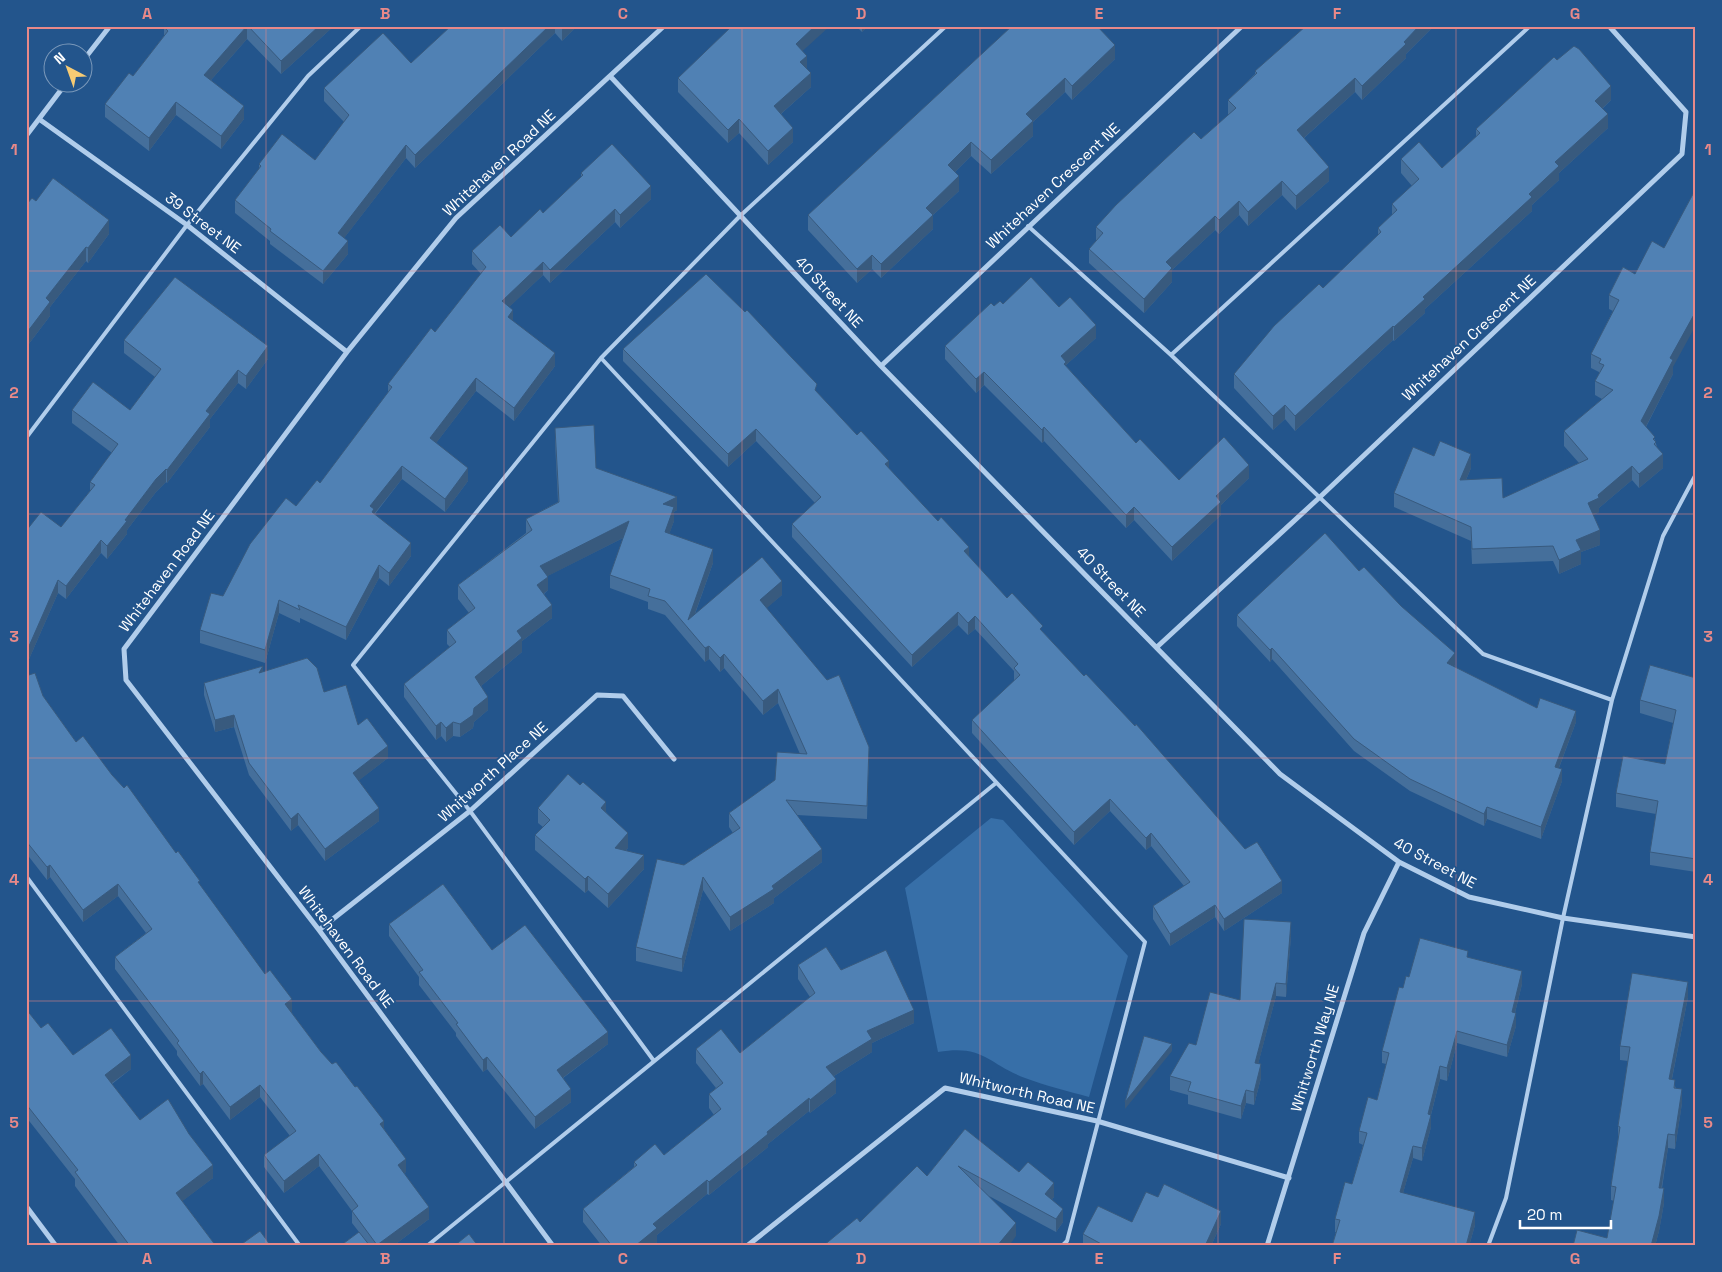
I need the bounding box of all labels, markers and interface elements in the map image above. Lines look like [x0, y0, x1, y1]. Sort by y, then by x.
text: A [142, 3, 152, 24]
text: B [380, 3, 390, 24]
text: C [618, 3, 628, 24]
text: D [856, 3, 866, 24]
text: E [1095, 3, 1104, 24]
text: F [1333, 3, 1342, 24]
text: G [1570, 3, 1580, 24]
north arrow [42, 42, 92, 92]
text: N [50, 48, 69, 68]
street label: Whitehaven Road NE [438, 105, 559, 220]
street label: Whitehaven Crescent NE [982, 119, 1124, 253]
text: 1 [10, 139, 18, 160]
text: 1 [1704, 139, 1712, 160]
street label: 39 Street NE [162, 188, 245, 257]
street label: 40 Street NE [791, 252, 867, 331]
street label: Whitehaven Crescent NE [1398, 271, 1540, 405]
text: 2 [9, 382, 19, 403]
text: 2 [1703, 382, 1713, 403]
street label: Whitehaven Road NE [115, 506, 219, 635]
street label: 40 Street NE [1073, 542, 1150, 621]
text: 3 [9, 626, 19, 647]
text: 3 [1703, 626, 1713, 647]
street label: Whitworth Place NE [434, 717, 551, 826]
street label: 40 Street NE [1391, 833, 1480, 892]
text: 4 [9, 869, 19, 890]
text: 4 [1703, 869, 1713, 890]
street label: Whitehaven Road NE [294, 882, 398, 1011]
street label: Whitworth Way NE [1286, 982, 1343, 1114]
street label: Whitworth Road NE [957, 1068, 1097, 1117]
text: 5 [9, 1112, 19, 1133]
text: 5 [1703, 1112, 1713, 1133]
scale bar [1520, 1197, 1611, 1229]
text: 20 m [1527, 1205, 1562, 1224]
text: A [142, 1248, 152, 1269]
text: B [380, 1248, 390, 1269]
text: C [618, 1248, 628, 1269]
text: D [856, 1248, 866, 1269]
text: E [1095, 1248, 1104, 1269]
text: F [1333, 1248, 1342, 1269]
text: G [1570, 1248, 1580, 1269]

